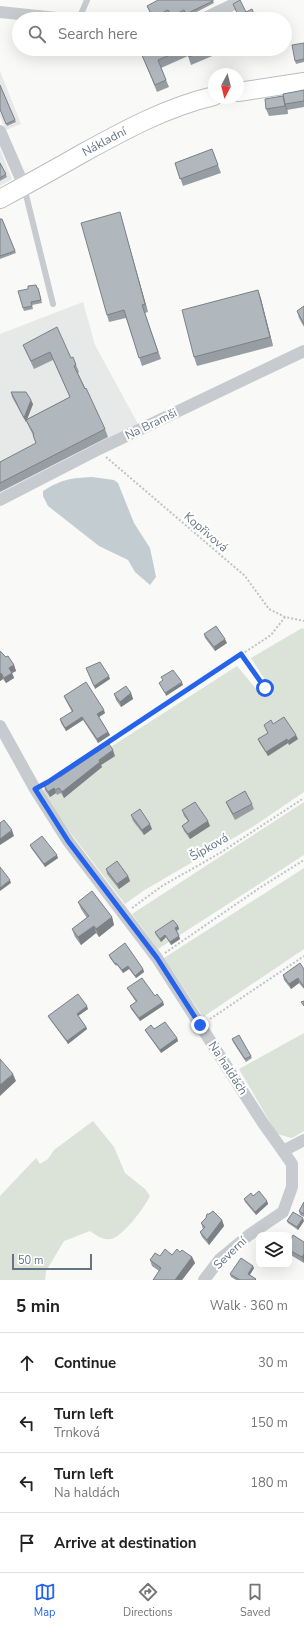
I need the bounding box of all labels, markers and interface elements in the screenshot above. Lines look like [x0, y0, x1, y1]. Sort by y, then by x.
search box [12, 12, 292, 56]
icon: search [26, 23, 48, 45]
text: Search here [58, 24, 138, 44]
north arrow [208, 68, 244, 104]
street label: Nákladní [79, 123, 130, 160]
street label: Na Bramši [122, 405, 180, 443]
street label: Kopřivová [181, 509, 231, 555]
route start [256, 679, 274, 697]
street label: Šípková [187, 830, 231, 864]
route end [191, 1016, 209, 1034]
street label: Na haldách [205, 1038, 251, 1098]
street label: Severní [210, 1232, 251, 1273]
map controls [256, 1232, 292, 1268]
button: layers [256, 1232, 292, 1268]
scale bar [12, 1252, 92, 1271]
text: 50 m [18, 1253, 43, 1268]
text: 5 min [16, 1295, 60, 1318]
text: Walk · 360 m [210, 1297, 288, 1315]
icon: ahead [16, 1352, 38, 1374]
text: Continue [54, 1353, 116, 1373]
text: 30 m [258, 1354, 288, 1372]
text: Turn left [54, 1404, 113, 1424]
icon: left [16, 1412, 38, 1434]
text: 150 m [250, 1414, 288, 1432]
text: Trnková [54, 1424, 100, 1442]
text: Turn left [54, 1464, 113, 1484]
icon: left [16, 1472, 38, 1494]
text: 180 m [250, 1474, 288, 1492]
text: Na haldách [54, 1484, 120, 1502]
icon: arrive [16, 1532, 38, 1554]
text: Arrive at destination [54, 1533, 197, 1553]
tab: Map [34, 1581, 56, 1620]
tab: Directions [123, 1581, 173, 1620]
tab: Saved [240, 1581, 270, 1620]

